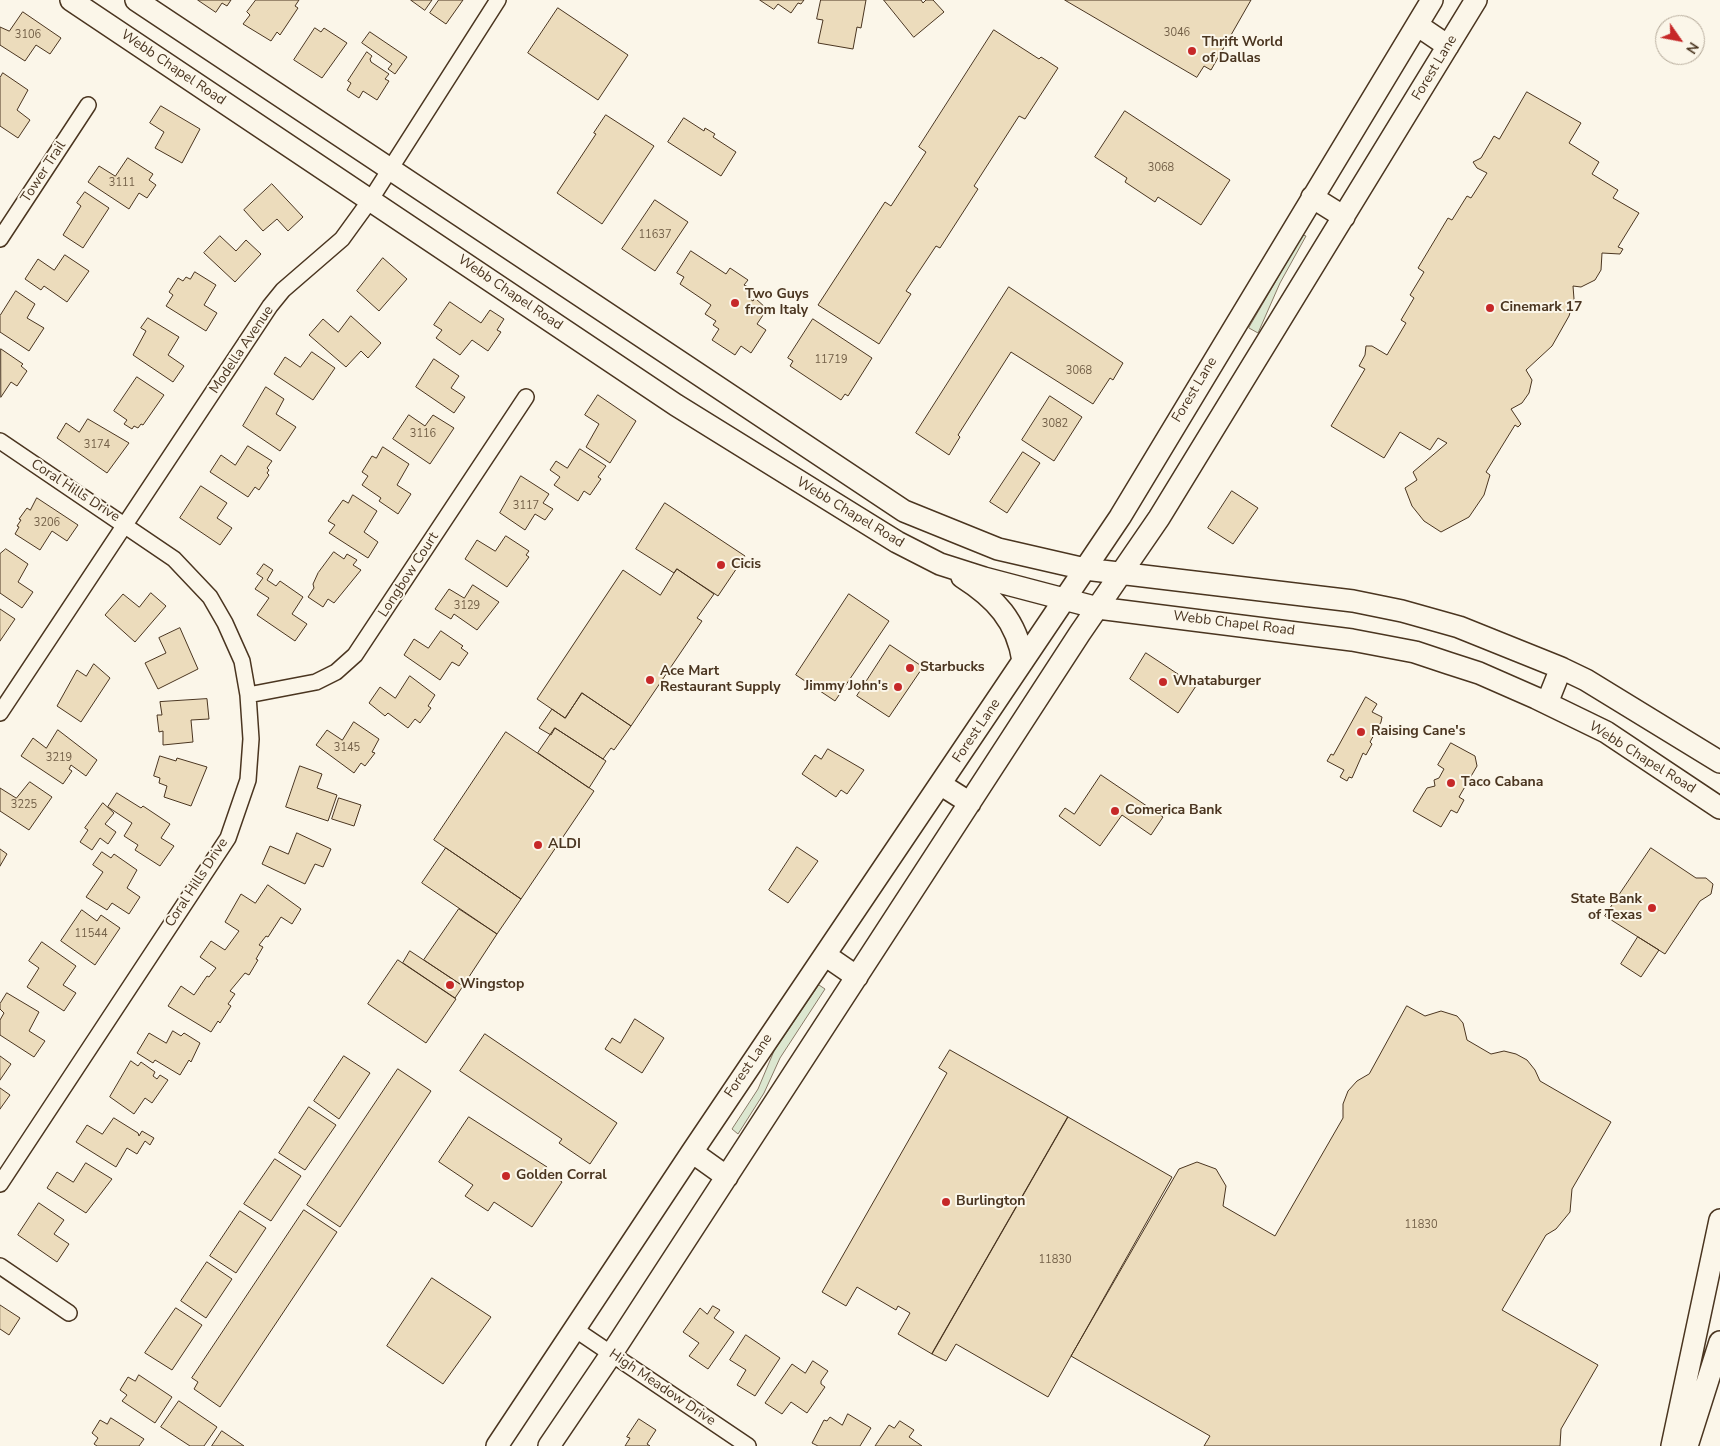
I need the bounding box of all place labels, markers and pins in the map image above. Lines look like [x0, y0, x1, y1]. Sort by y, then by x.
place label: Thrift World of Dallas [1202, 35, 1283, 68]
marker: Thrift World of Dallas [1186, 45, 1198, 57]
place label: Two Guys from Italy [745, 287, 809, 320]
marker: Two Guys from Italy [729, 297, 741, 309]
place label: Cinemark 17 [1500, 300, 1582, 316]
marker: Cinemark 17 [1484, 302, 1496, 314]
place label: Cicis [731, 557, 761, 573]
marker: Cicis [715, 559, 727, 571]
place label: Starbucks [920, 660, 985, 676]
marker: Starbucks [904, 662, 916, 674]
place label: Ace Mart Restaurant Supply [660, 664, 781, 696]
marker: Ace Mart Restaurant Supply [644, 674, 656, 686]
place label: Whataburger [1173, 674, 1261, 690]
marker: Whataburger [1157, 676, 1169, 688]
place label: Jimmy John's [804, 679, 888, 695]
marker: Jimmy John's [892, 681, 904, 693]
place label: Raising Cane's [1371, 724, 1465, 740]
marker: Raising Cane's [1355, 726, 1367, 738]
place label: Taco Cabana [1461, 775, 1543, 791]
marker: Taco Cabana [1445, 777, 1457, 789]
place label: Comerica Bank [1125, 803, 1222, 819]
marker: Comerica Bank [1109, 805, 1121, 817]
place label: ALDI [548, 837, 581, 853]
marker: ALDI [532, 839, 544, 851]
place label: State Bank of Texas [1571, 892, 1642, 924]
marker: State Bank of Texas [1646, 902, 1658, 914]
place label: Wingstop [460, 977, 524, 993]
marker: Wingstop [444, 979, 456, 991]
place label: Golden Corral [516, 1168, 607, 1184]
marker: Golden Corral [500, 1170, 512, 1182]
place label: Burlington [956, 1194, 1025, 1210]
marker: Burlington [940, 1196, 952, 1208]

